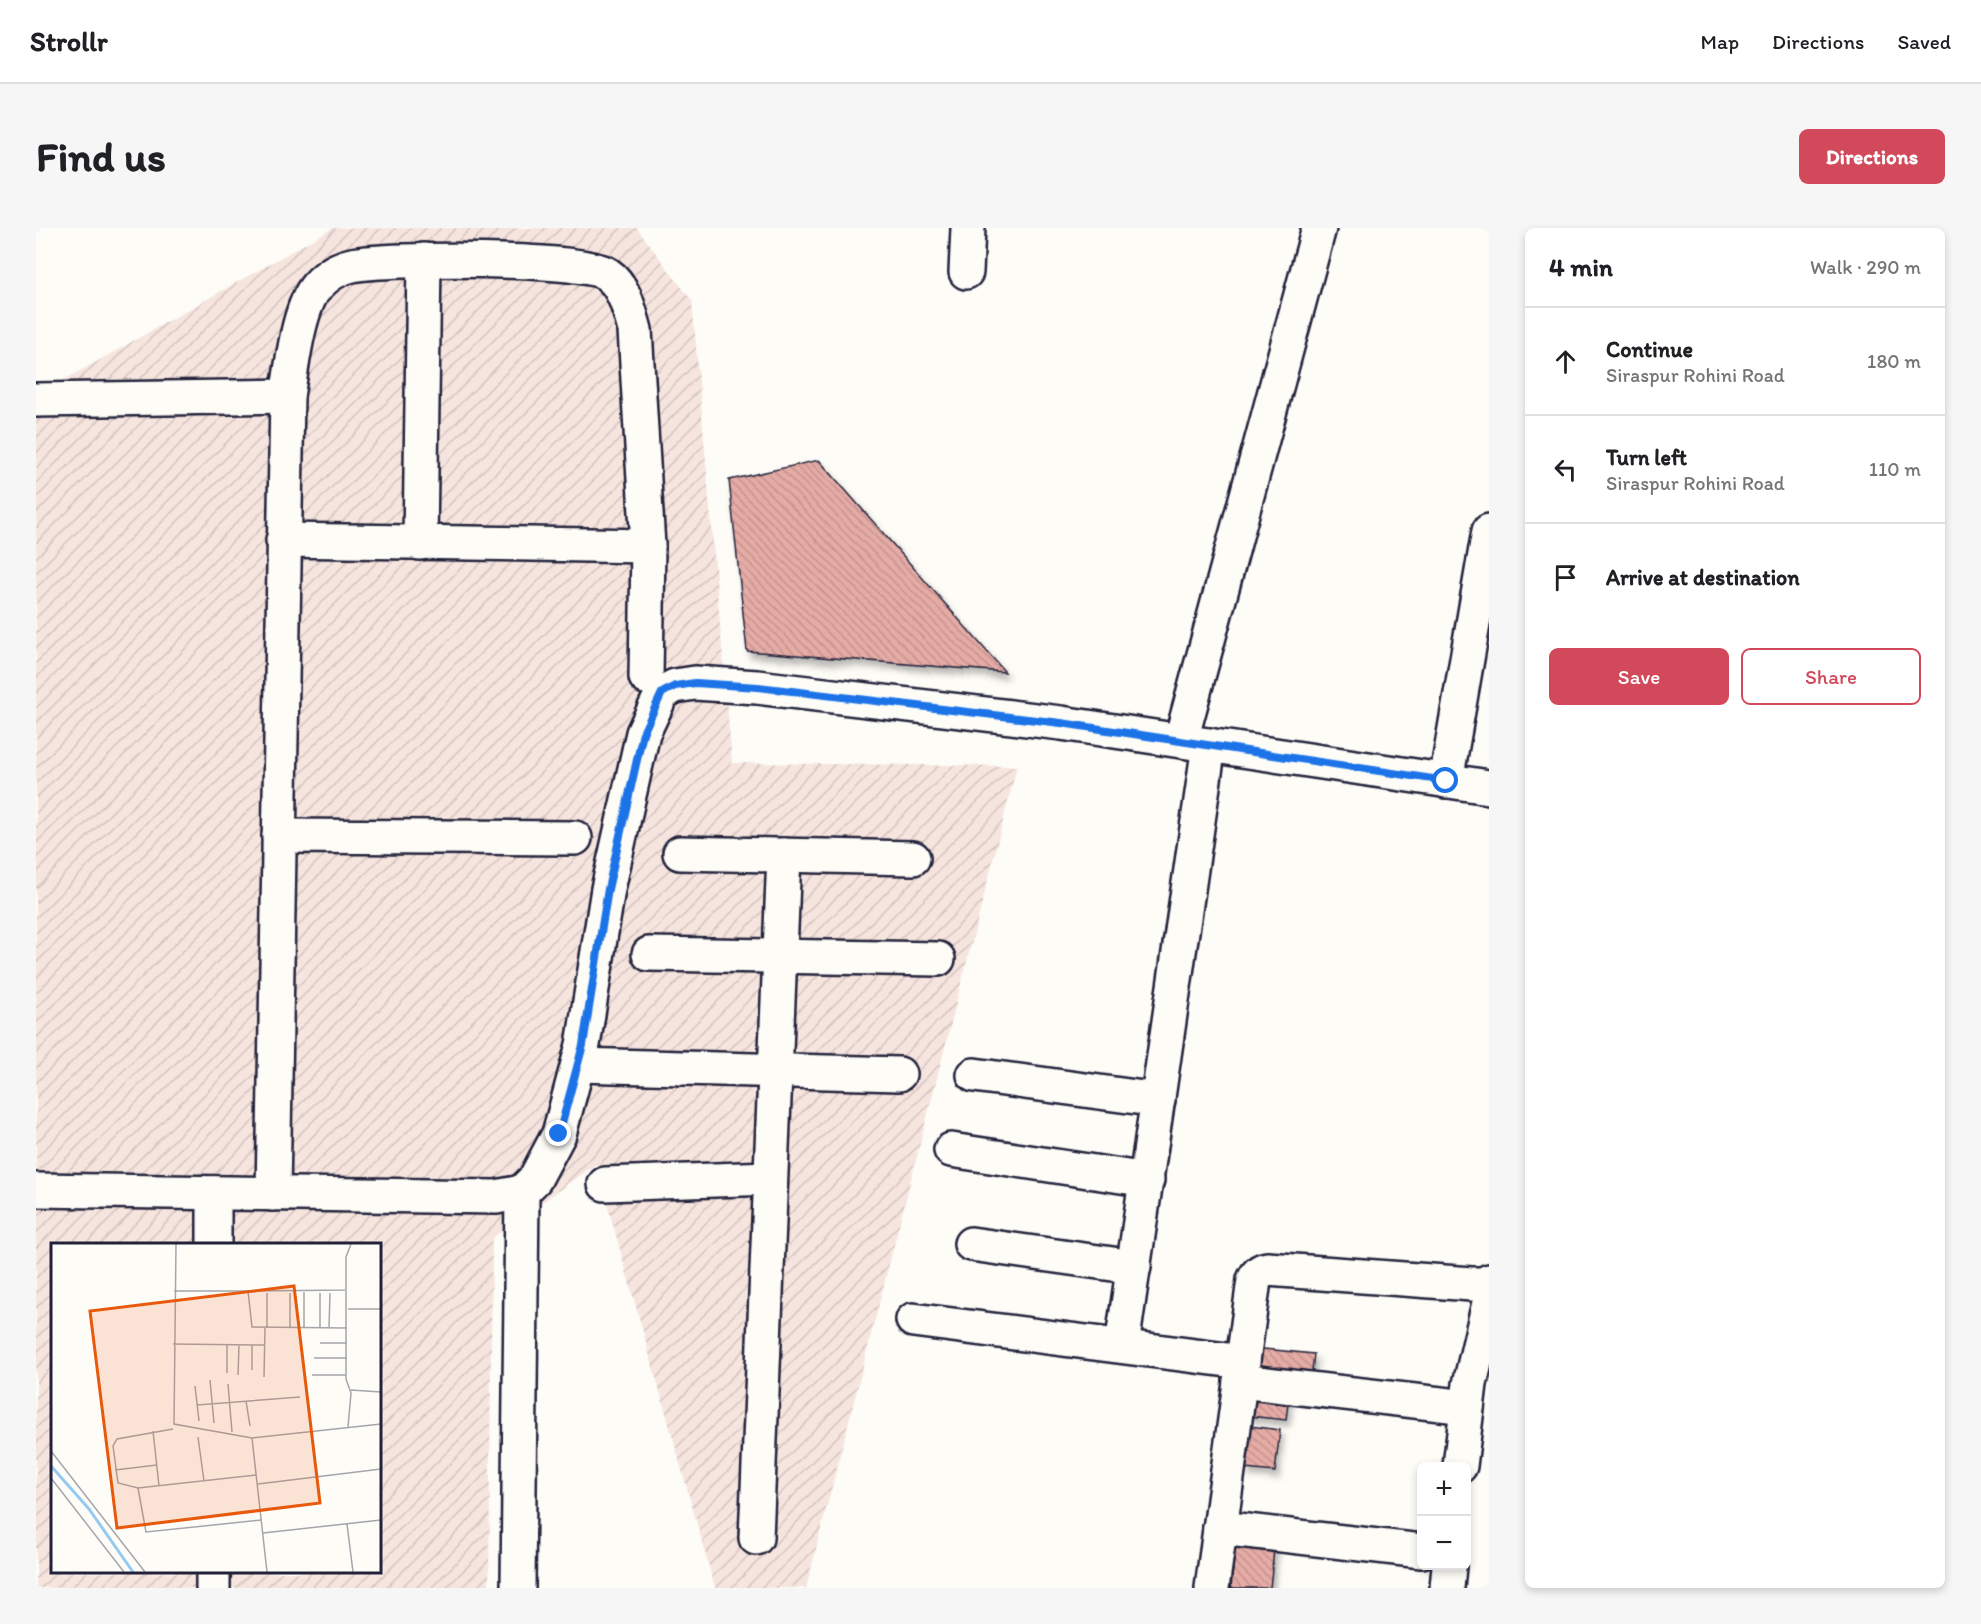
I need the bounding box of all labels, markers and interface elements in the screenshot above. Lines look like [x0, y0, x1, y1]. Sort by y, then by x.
text: Strollr [30, 24, 108, 58]
text: Map [1701, 29, 1739, 54]
text: Directions [1772, 29, 1864, 54]
text: Saved [1897, 29, 1951, 54]
button: Directions [1799, 129, 1945, 184]
text: Find us [36, 131, 166, 182]
text: 4 min [1549, 251, 1613, 283]
text: Walk · 290 m [1810, 255, 1921, 279]
text: Continue [1606, 336, 1693, 363]
icon: ahead [1549, 345, 1582, 378]
text: 180 m [1867, 349, 1921, 373]
text: Siraspur Rohini Road [1606, 363, 1785, 387]
text: Turn left [1606, 444, 1687, 471]
icon: left [1549, 453, 1582, 486]
text: 110 m [1869, 457, 1921, 481]
text: Siraspur Rohini Road [1606, 471, 1785, 495]
icon: arrive [1549, 561, 1582, 594]
text: Arrive at destination [1606, 564, 1800, 591]
button: Save [1549, 648, 1729, 705]
button: Share [1741, 648, 1921, 705]
route start [1432, 767, 1458, 793]
route end [545, 1120, 571, 1146]
inset map [51, 1243, 381, 1573]
map controls [1417, 1462, 1471, 1570]
button: + [1417, 1462, 1471, 1516]
button: − [1417, 1516, 1471, 1570]

